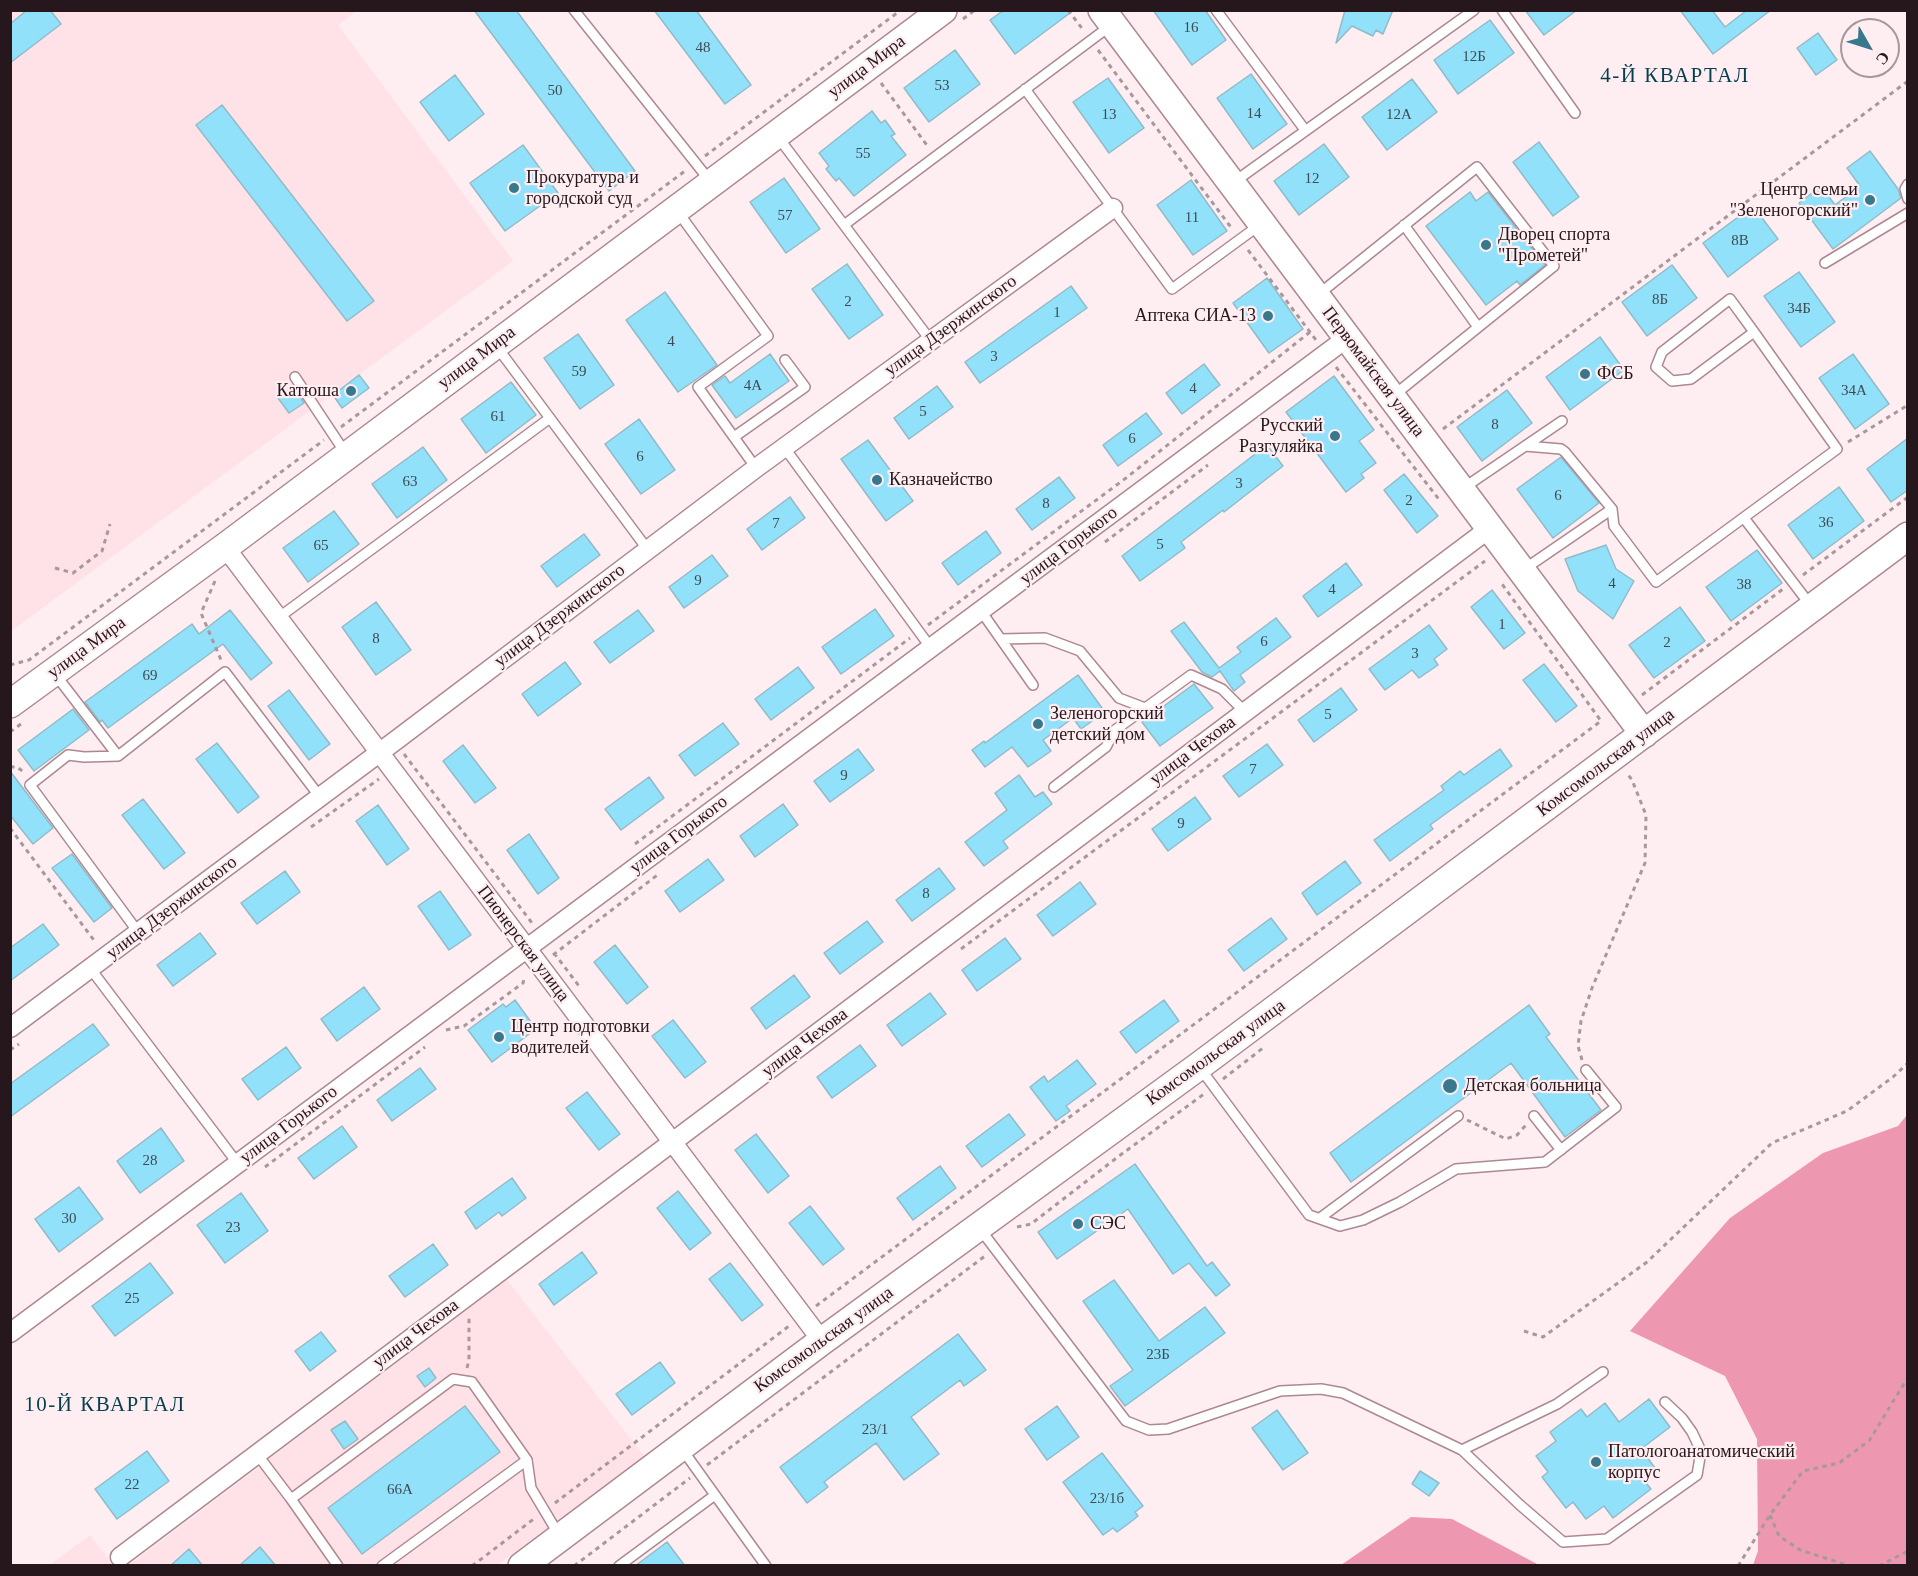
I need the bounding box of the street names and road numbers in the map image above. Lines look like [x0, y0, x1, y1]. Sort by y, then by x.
street label: улица Мира [824, 31, 910, 103]
street label: улица Дзержинского [881, 271, 1021, 381]
street label: Первомайская улица [1317, 303, 1429, 441]
street label: улица Мира [434, 322, 520, 394]
street label: улица Горького [1016, 502, 1122, 590]
street label: улица Дзержинского [490, 560, 630, 672]
street label: улица Мира [44, 612, 130, 684]
street label: Комсомольская улица [1533, 704, 1679, 822]
street label: улица Чехова [1146, 712, 1240, 790]
street label: улица Горького [626, 791, 732, 879]
street label: улица Дзержинского [102, 852, 242, 964]
street label: Пионерская улица [472, 882, 574, 1006]
street label: Комсомольская улица [1142, 995, 1290, 1111]
street label: улица Чехова [758, 1004, 852, 1082]
street label: улица Горького [236, 1081, 342, 1169]
street label: Комсомольская улица [750, 1282, 898, 1398]
street label: улица Чехова [369, 1295, 463, 1373]

